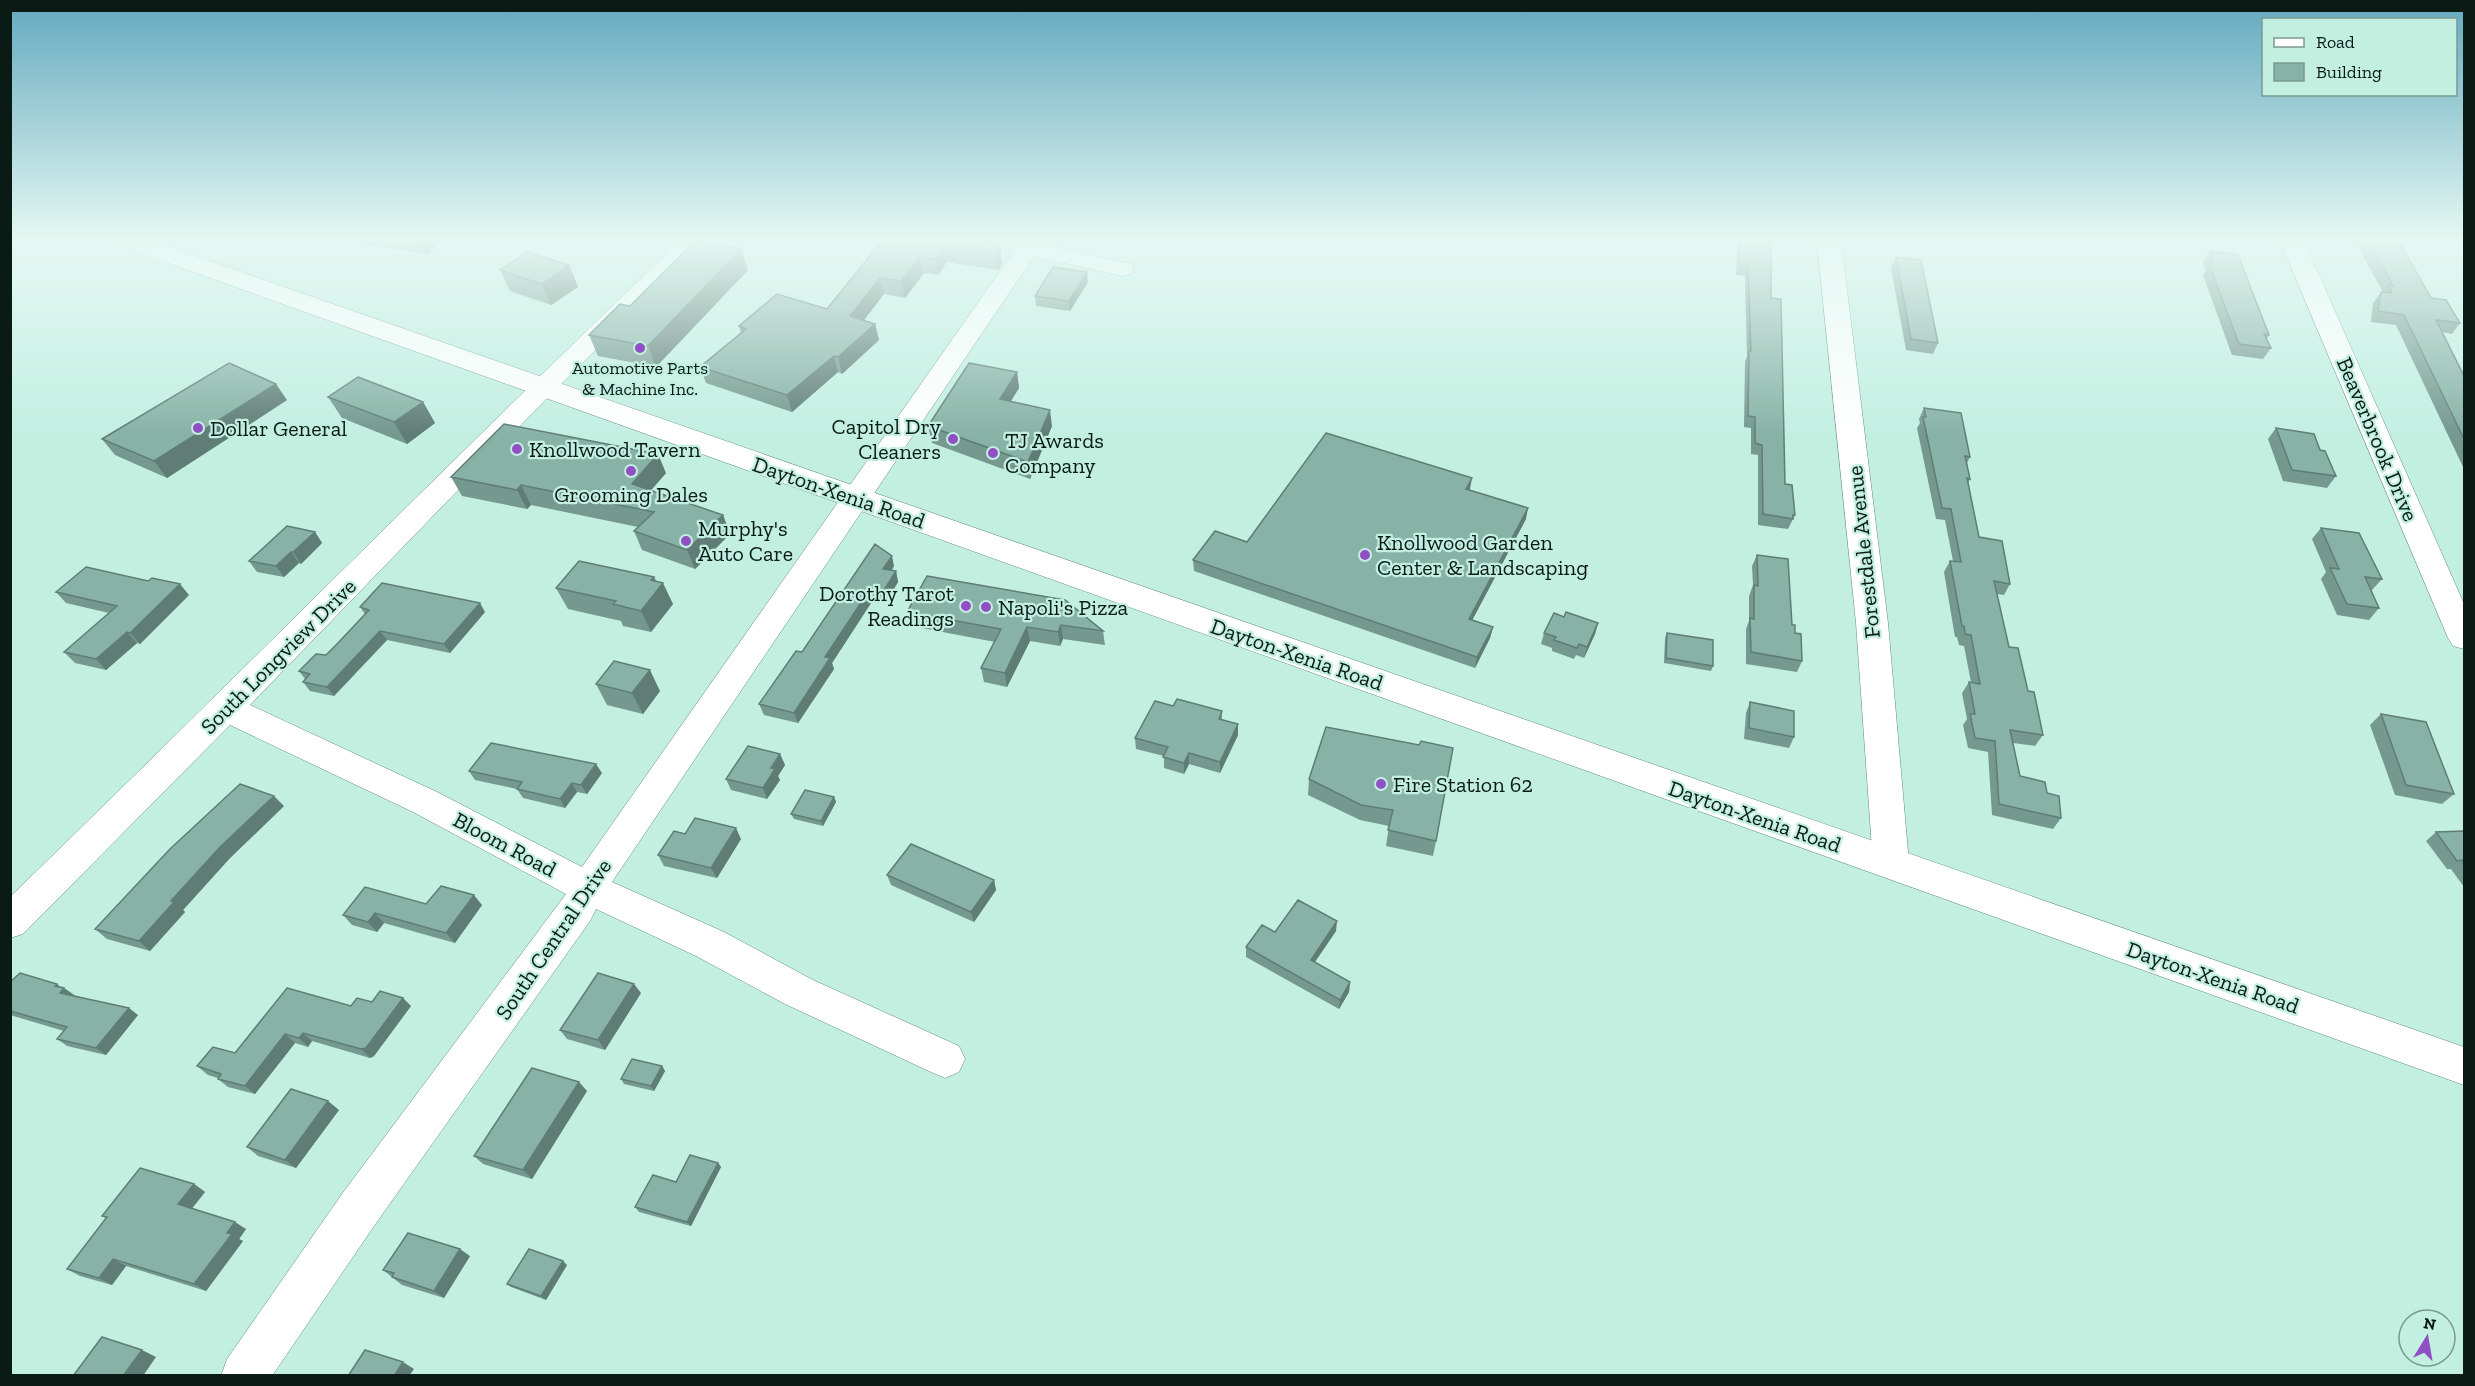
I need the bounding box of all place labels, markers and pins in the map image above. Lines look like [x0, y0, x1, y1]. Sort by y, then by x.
marker: Automotive Parts & Machine Inc. [633, 341, 647, 355]
place label: Automotive Parts & Machine Inc. [572, 357, 708, 400]
place label: Capitol Dry Cleaners [832, 413, 942, 465]
place label: Dollar General [210, 415, 347, 442]
marker: Dollar General [191, 421, 205, 435]
place label: TJ Awards Company [1005, 427, 1104, 479]
marker: Capitol Dry Cleaners [946, 432, 960, 446]
place label: Knollwood Tavern [529, 436, 701, 463]
marker: Knollwood Tavern [510, 442, 524, 456]
marker: TJ Awards Company [986, 446, 1000, 460]
marker: Grooming Dales [624, 464, 638, 478]
place label: Grooming Dales [554, 481, 708, 508]
place label: Murphy's Auto Care [698, 515, 793, 567]
place label: Knollwood Garden Center & Landscaping [1377, 529, 1588, 581]
marker: Murphy's Auto Care [679, 534, 693, 548]
marker: Knollwood Garden Center & Landscaping [1358, 548, 1372, 562]
place label: Dorothy Tarot Readings [819, 580, 955, 632]
place label: Napoli's Pizza [998, 594, 1129, 621]
marker: Dorothy Tarot Readings [959, 599, 973, 613]
marker: Napoli's Pizza [979, 600, 993, 614]
place label: Fire Station 62 [1393, 771, 1533, 798]
marker: Fire Station 62 [1374, 777, 1388, 791]

